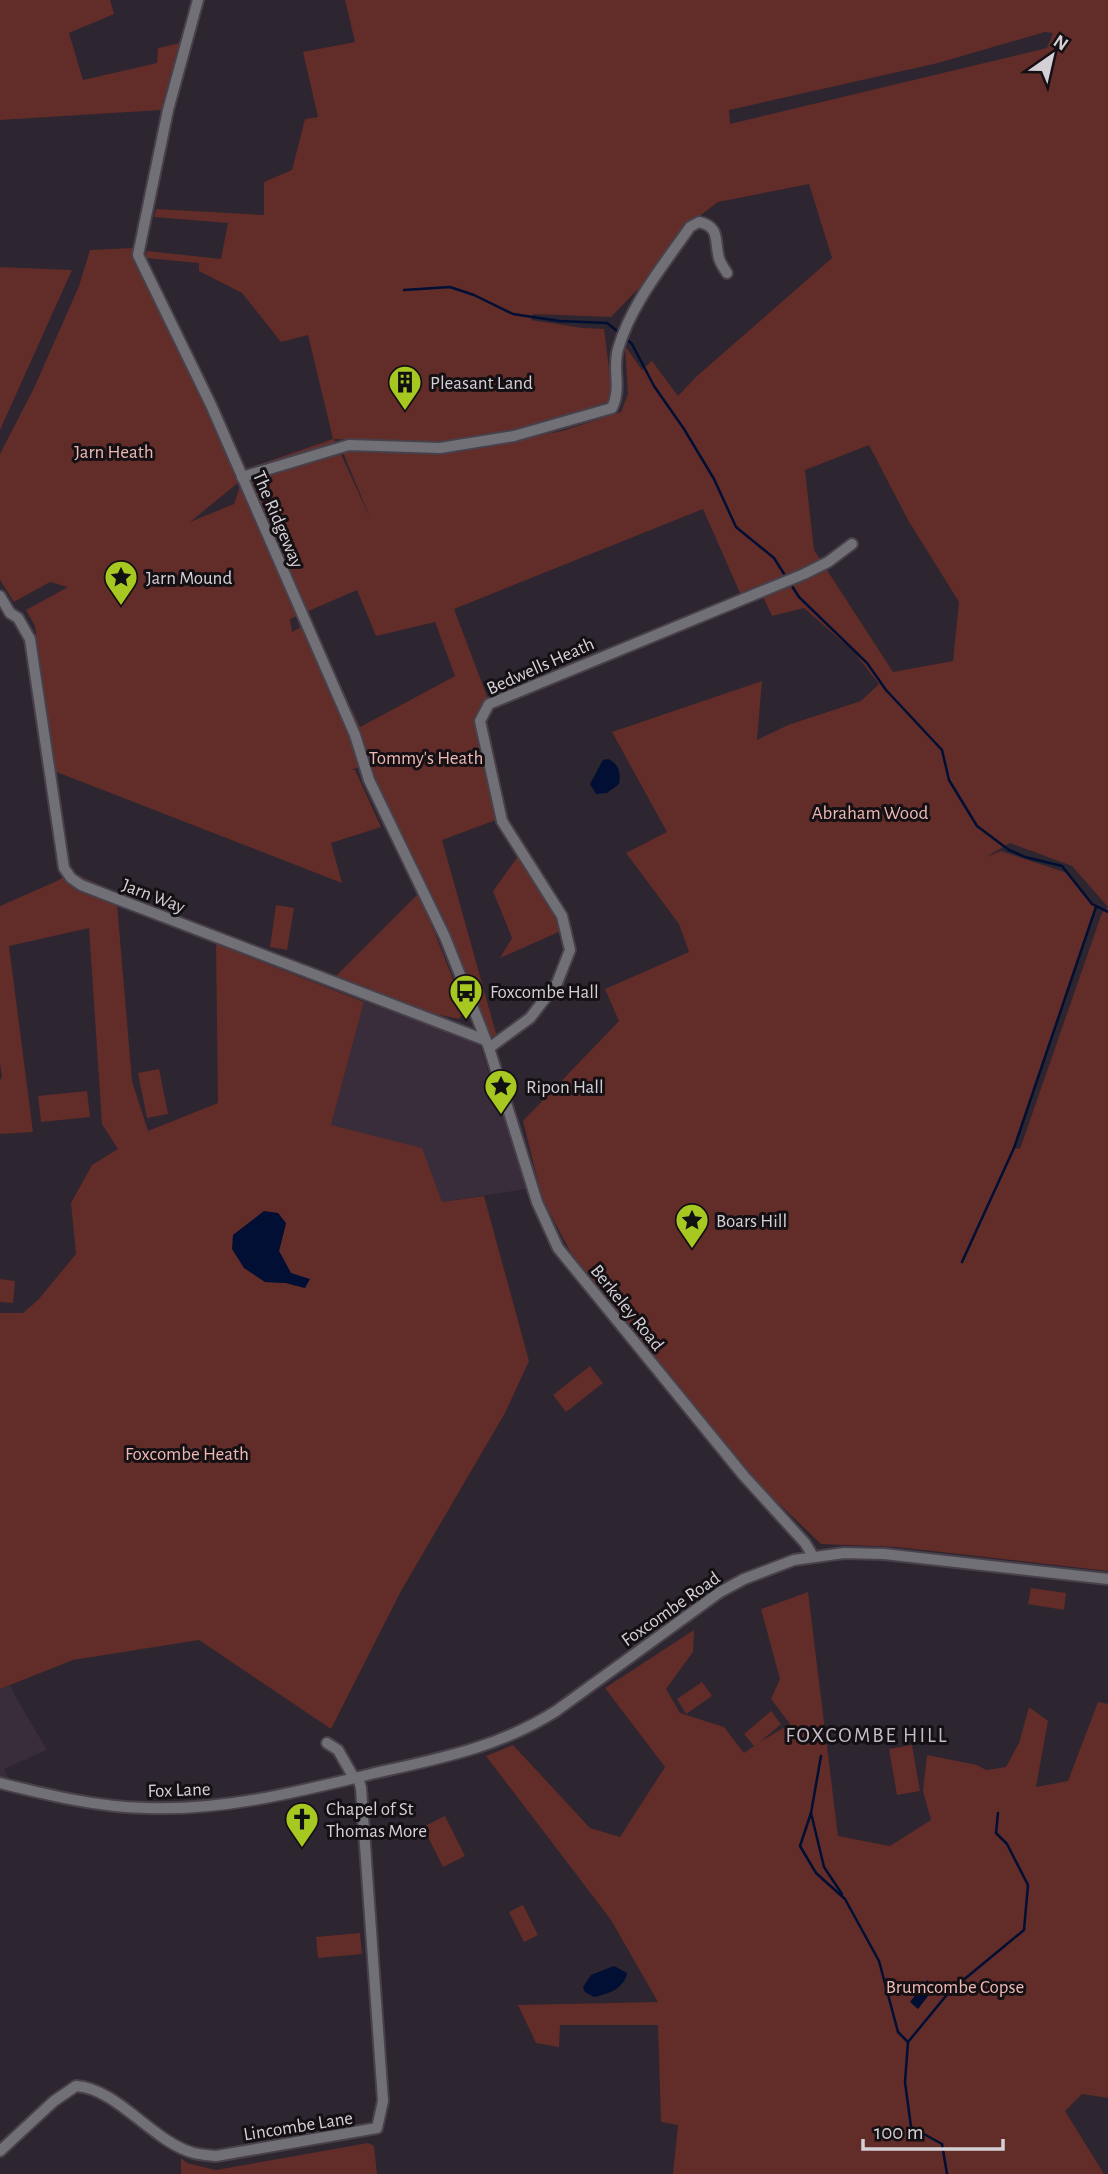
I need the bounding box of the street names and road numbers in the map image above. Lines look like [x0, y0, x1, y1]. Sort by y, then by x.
street label: The Ridgeway [249, 468, 306, 571]
street label: Bedwells Heath [484, 634, 597, 699]
street label: Jarn Way [119, 876, 188, 917]
street label: Berkeley Road [587, 1261, 667, 1355]
street label: Foxcombe Road [618, 1568, 724, 1650]
street label: Fox Lane [147, 1780, 211, 1801]
street label: Lincombe Lane [242, 2108, 354, 2145]

